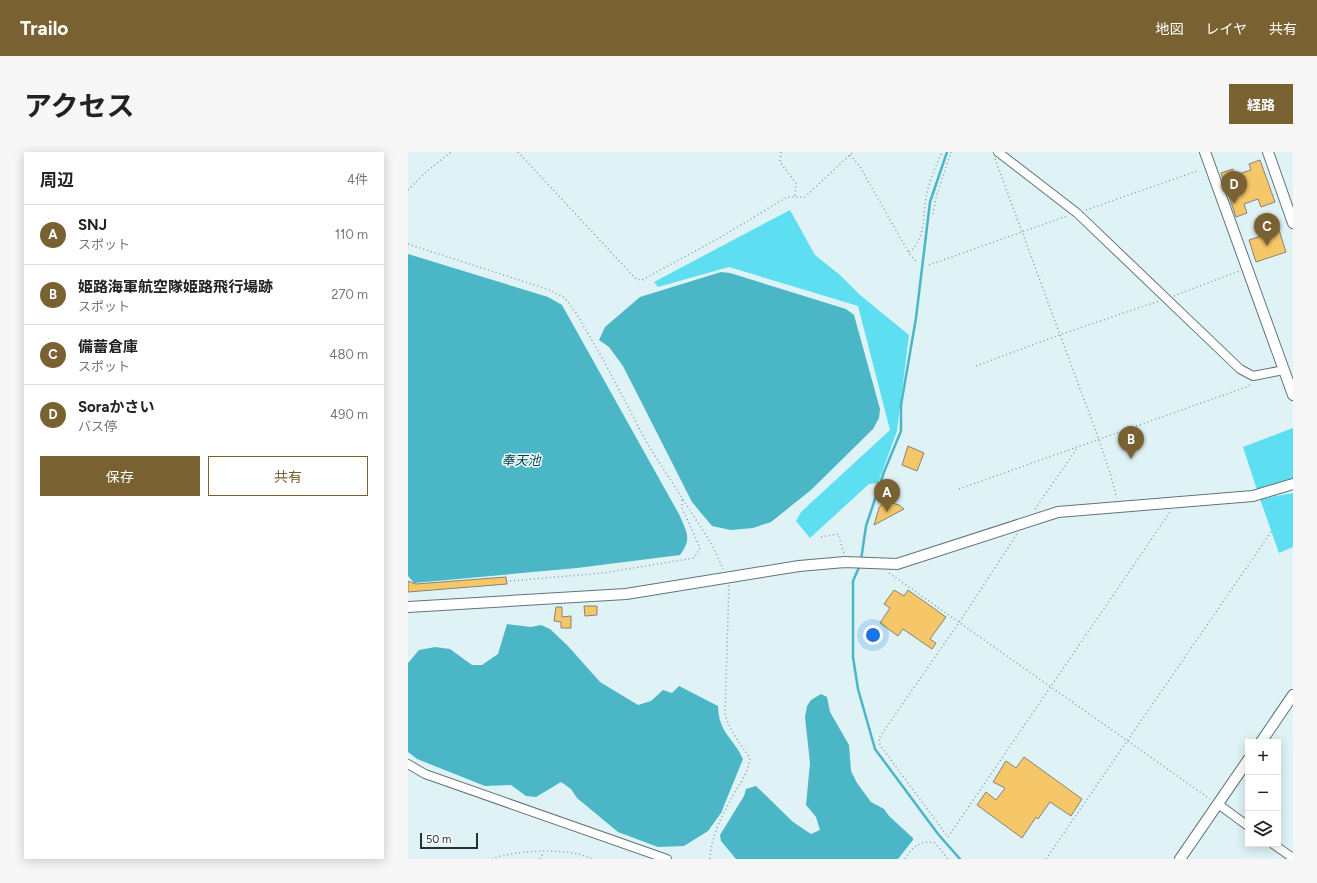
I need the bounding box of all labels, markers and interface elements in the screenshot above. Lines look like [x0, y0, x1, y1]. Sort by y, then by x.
text: Trailo [20, 17, 68, 40]
text: 地図 [1155, 21, 1183, 38]
text: レイヤ [1205, 21, 1247, 38]
text: 共有 [1269, 21, 1297, 38]
button: 経路 [1229, 84, 1293, 124]
text: アクセス [24, 89, 135, 123]
text: 周辺 [40, 170, 74, 190]
pin: D [1221, 171, 1247, 204]
text: 4件 [347, 172, 368, 187]
pin: C [1254, 213, 1280, 246]
text: SNJ [78, 216, 107, 234]
text: A [48, 227, 58, 242]
text: 110 m [335, 227, 368, 242]
text: スポット [78, 237, 130, 252]
text: 姫路海軍航空隊姫路飛行場跡 [78, 278, 273, 296]
text: B [49, 287, 57, 302]
text: 270 m [331, 287, 368, 302]
text: スポット [78, 299, 130, 314]
text: 備蓄倉庫 [78, 338, 138, 356]
text: C [48, 347, 58, 362]
text: 480 m [329, 347, 368, 362]
text: スポット [78, 359, 130, 374]
text: Soraかさい [78, 398, 155, 416]
text: D [48, 407, 58, 422]
text: 490 m [330, 407, 368, 422]
text: バス停 [78, 419, 117, 434]
pin: B [1118, 426, 1144, 459]
water label: 奉天池 [501, 453, 542, 468]
button: 保存 [40, 456, 200, 496]
button: 共有 [208, 456, 368, 496]
pin: A [874, 479, 900, 512]
your location [863, 625, 883, 645]
map controls [1245, 739, 1281, 847]
button: + [1245, 739, 1281, 775]
button: − [1245, 775, 1281, 811]
button: layers [1245, 811, 1281, 847]
scale bar [420, 831, 478, 850]
text: 50 m [426, 833, 451, 846]

